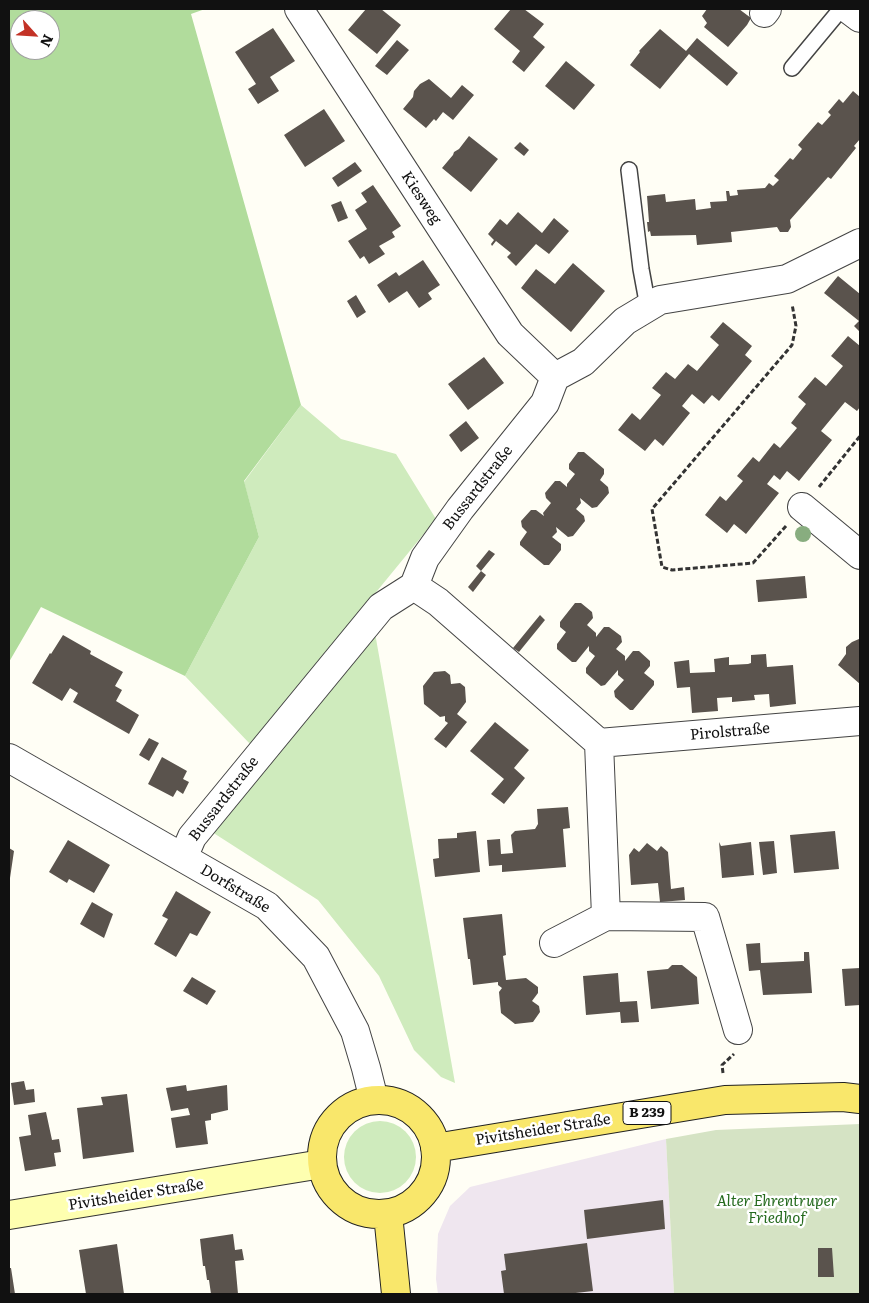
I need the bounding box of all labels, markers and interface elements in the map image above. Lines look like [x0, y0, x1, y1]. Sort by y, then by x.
north arrow [10, 10, 60, 60]
text: N [36, 31, 59, 51]
street label: Kiesweg [397, 168, 445, 228]
street label: Bussardstraße [439, 442, 517, 534]
street label: Pirolstraße [689, 720, 771, 744]
street label: Bussardstraße [185, 753, 263, 845]
street label: Dorfstraße [197, 861, 273, 917]
road number: B 239 [623, 1102, 671, 1124]
street label: Pivitsheider Straße [474, 1110, 612, 1150]
street label: Pivitsheider Straße [67, 1175, 205, 1215]
park label: Alter Ehrentruper Friedhof [716, 1193, 838, 1228]

